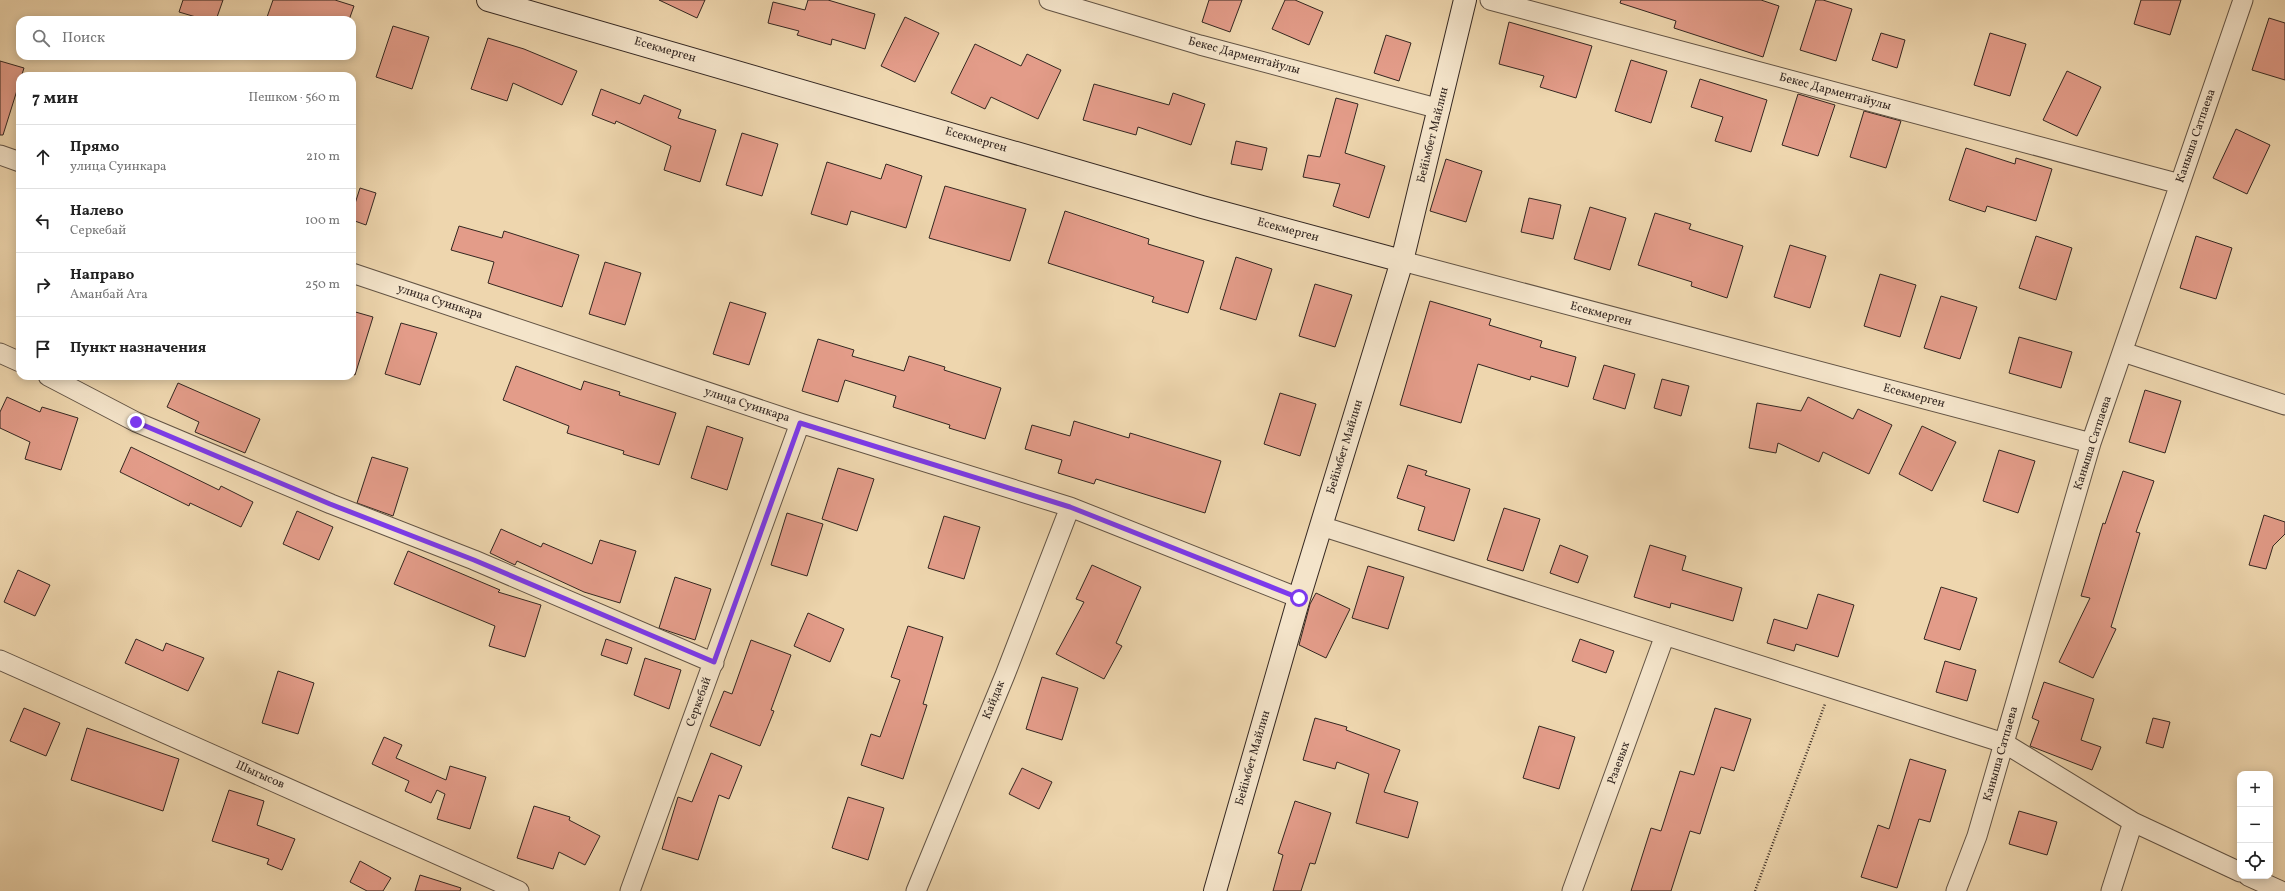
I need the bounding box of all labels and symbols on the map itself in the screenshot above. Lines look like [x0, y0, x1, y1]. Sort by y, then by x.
street label: Бекес Дарментайулы [1186, 33, 1302, 79]
street label: Eсекмерген [632, 34, 698, 66]
street label: Бекес Дарментайулы [1777, 69, 1893, 115]
street label: Бейімбет Майлин [1413, 85, 1453, 185]
street label: Каныша Сатпаева [2172, 87, 2220, 185]
street label: Eсекмерген [943, 124, 1009, 156]
street label: Eсекмерген [1255, 214, 1321, 246]
street label: улица Суинкара [395, 281, 485, 323]
street label: Eсекмерген [1568, 298, 1634, 330]
street label: Eсекмерген [1881, 380, 1947, 412]
street label: улица Суинкара [702, 384, 792, 426]
street label: Каныша Сатпаева [2070, 394, 2116, 492]
street label: Бейімбет Майлин [1323, 398, 1367, 496]
route end [127, 413, 145, 431]
route start [1290, 589, 1308, 607]
street label: Серкебай [683, 675, 715, 729]
street label: Кайдак [979, 678, 1009, 722]
street label: Каныша Сатпаева [1980, 705, 2022, 803]
street label: Бейімбет Майлин [1232, 709, 1274, 807]
street label: Рзаевых [1604, 739, 1634, 787]
street label: Шыгысов [233, 757, 287, 793]

